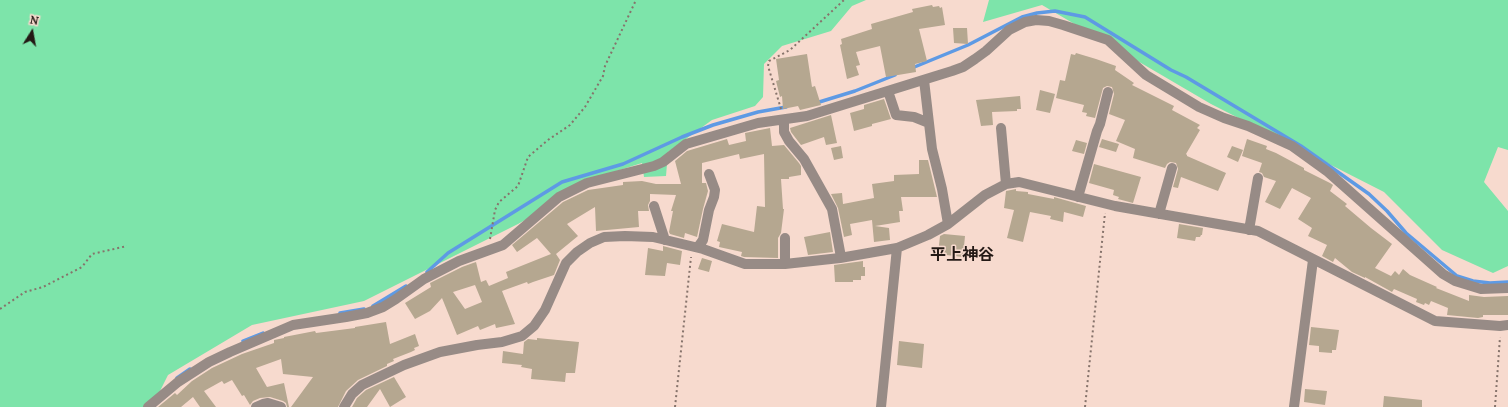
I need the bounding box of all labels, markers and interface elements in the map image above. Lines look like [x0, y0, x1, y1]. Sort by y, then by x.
north arrow [12, 12, 52, 52]
text: N [29, 13, 40, 28]
district label: 平上神谷 [930, 245, 994, 265]

